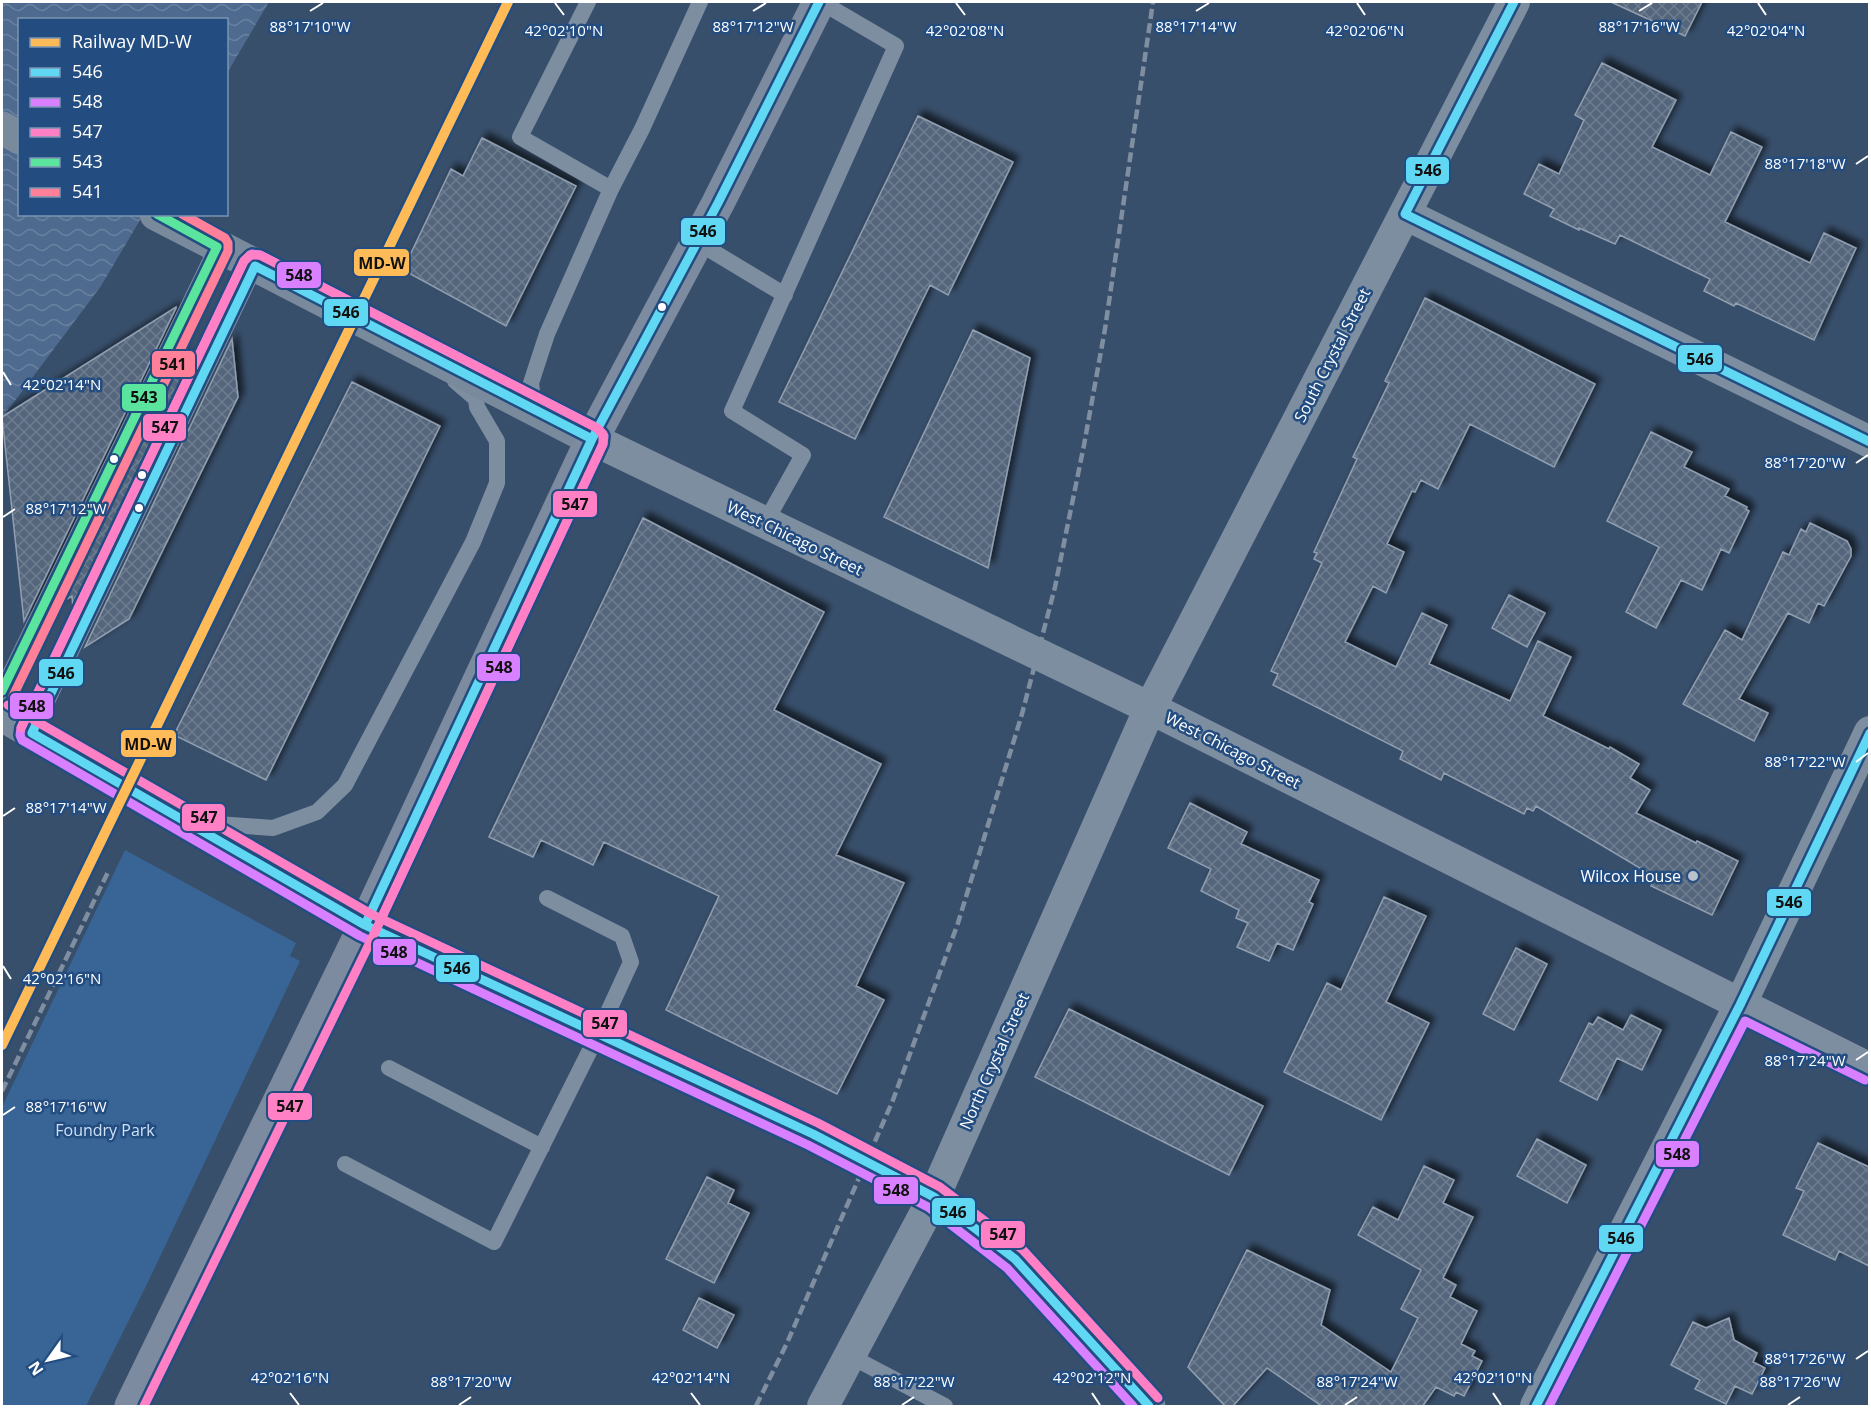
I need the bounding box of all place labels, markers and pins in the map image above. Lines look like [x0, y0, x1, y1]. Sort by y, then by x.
unlabelled marker [656, 301, 668, 313]
unlabelled marker [108, 453, 120, 465]
unlabelled marker [136, 469, 148, 481]
unlabelled marker [133, 502, 145, 514]
place label: Wilcox House [1580, 865, 1681, 887]
marker: Wilcox House [1686, 869, 1700, 883]

